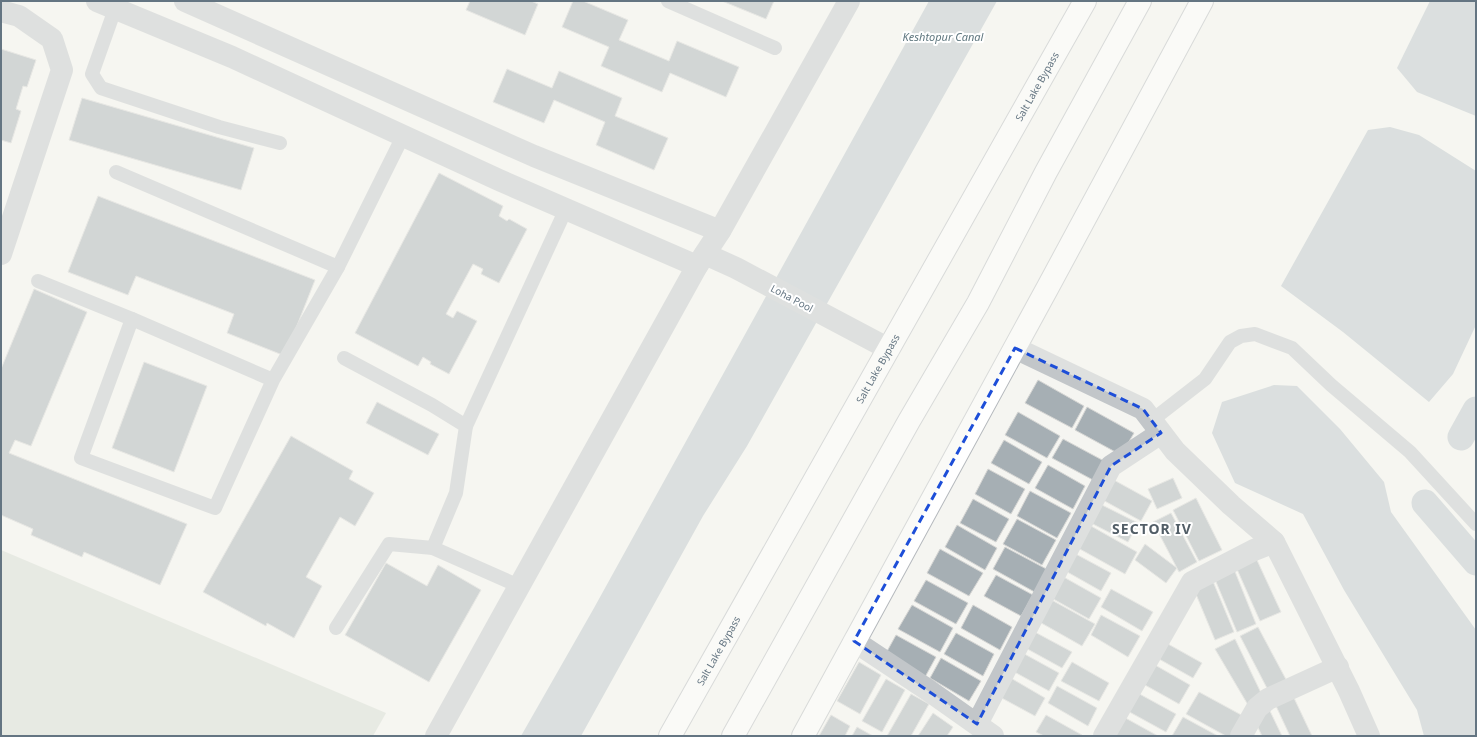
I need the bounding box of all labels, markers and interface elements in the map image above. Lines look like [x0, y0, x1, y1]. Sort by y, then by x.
water label: Keshtopur Canal [903, 29, 985, 44]
street label: Salt Lake Bypass [1012, 49, 1062, 124]
street label: Loha Pool [768, 281, 816, 315]
street label: Salt Lake Bypass [852, 331, 903, 406]
district label: SECTOR IV [1112, 519, 1192, 538]
street label: Salt Lake Bypass [693, 613, 743, 688]

